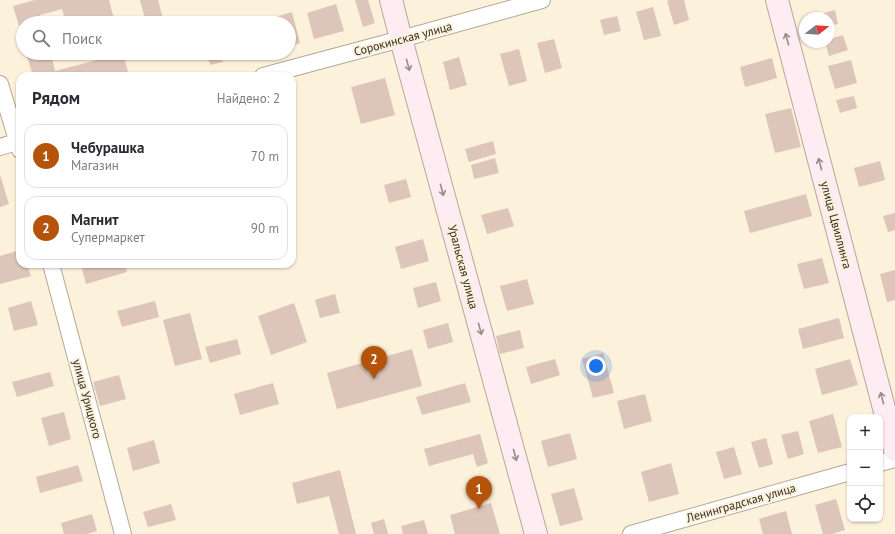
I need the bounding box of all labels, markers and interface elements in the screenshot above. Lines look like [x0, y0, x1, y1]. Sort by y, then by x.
north arrow [799, 12, 835, 48]
search box [16, 16, 296, 60]
street label: Сорокинская улица [352, 18, 454, 59]
icon: search [30, 27, 52, 49]
text: Поиск [62, 29, 102, 48]
one-way arrow [783, 32, 791, 45]
one-way arrow [405, 58, 412, 71]
text: Рядом [32, 87, 80, 109]
text: Найдено: 2 [217, 90, 280, 107]
text: Чебурашка [71, 138, 144, 157]
text: 1 [42, 148, 50, 165]
text: 70 m [251, 148, 279, 165]
text: Магазин [71, 157, 119, 174]
one-way arrow [816, 158, 824, 171]
street label: улица Цвиллинга [818, 179, 855, 270]
one-way arrow [439, 183, 447, 196]
text: Магнит [71, 210, 119, 229]
text: 2 [42, 220, 50, 237]
text: 90 m [251, 220, 279, 237]
street label: Уральская улица [445, 223, 482, 311]
text: Супермаркет [71, 229, 145, 246]
one-way arrow [477, 322, 484, 335]
pin: 2 [361, 346, 387, 379]
your location [586, 356, 606, 376]
street label: улица Урицкого [70, 357, 105, 440]
one-way arrow [877, 392, 885, 405]
map controls [847, 414, 883, 522]
button: + [847, 414, 883, 450]
one-way arrow [511, 448, 519, 461]
button: − [847, 450, 883, 486]
pin: 1 [466, 476, 492, 509]
street label: Ленинградская улица [684, 480, 797, 526]
button: locate [847, 486, 883, 522]

